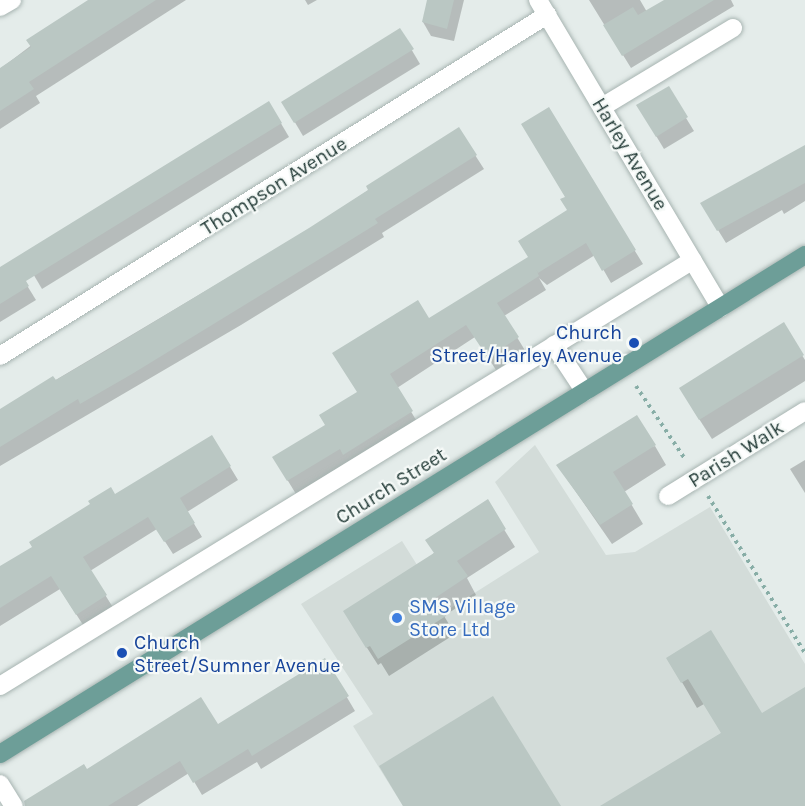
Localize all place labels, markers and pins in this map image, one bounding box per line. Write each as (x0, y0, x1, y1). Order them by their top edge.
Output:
place label: Church Street/Harley Avenue (431, 320, 622, 367)
marker: Church Street/Harley Avenue (627, 336, 641, 350)
place label: SMS Village Store Ltd (409, 594, 516, 641)
marker: SMS Village Store Ltd (390, 611, 404, 625)
place label: Church Street/Sumner Avenue (134, 630, 341, 677)
marker: Church Street/Sumner Avenue (115, 646, 129, 660)

